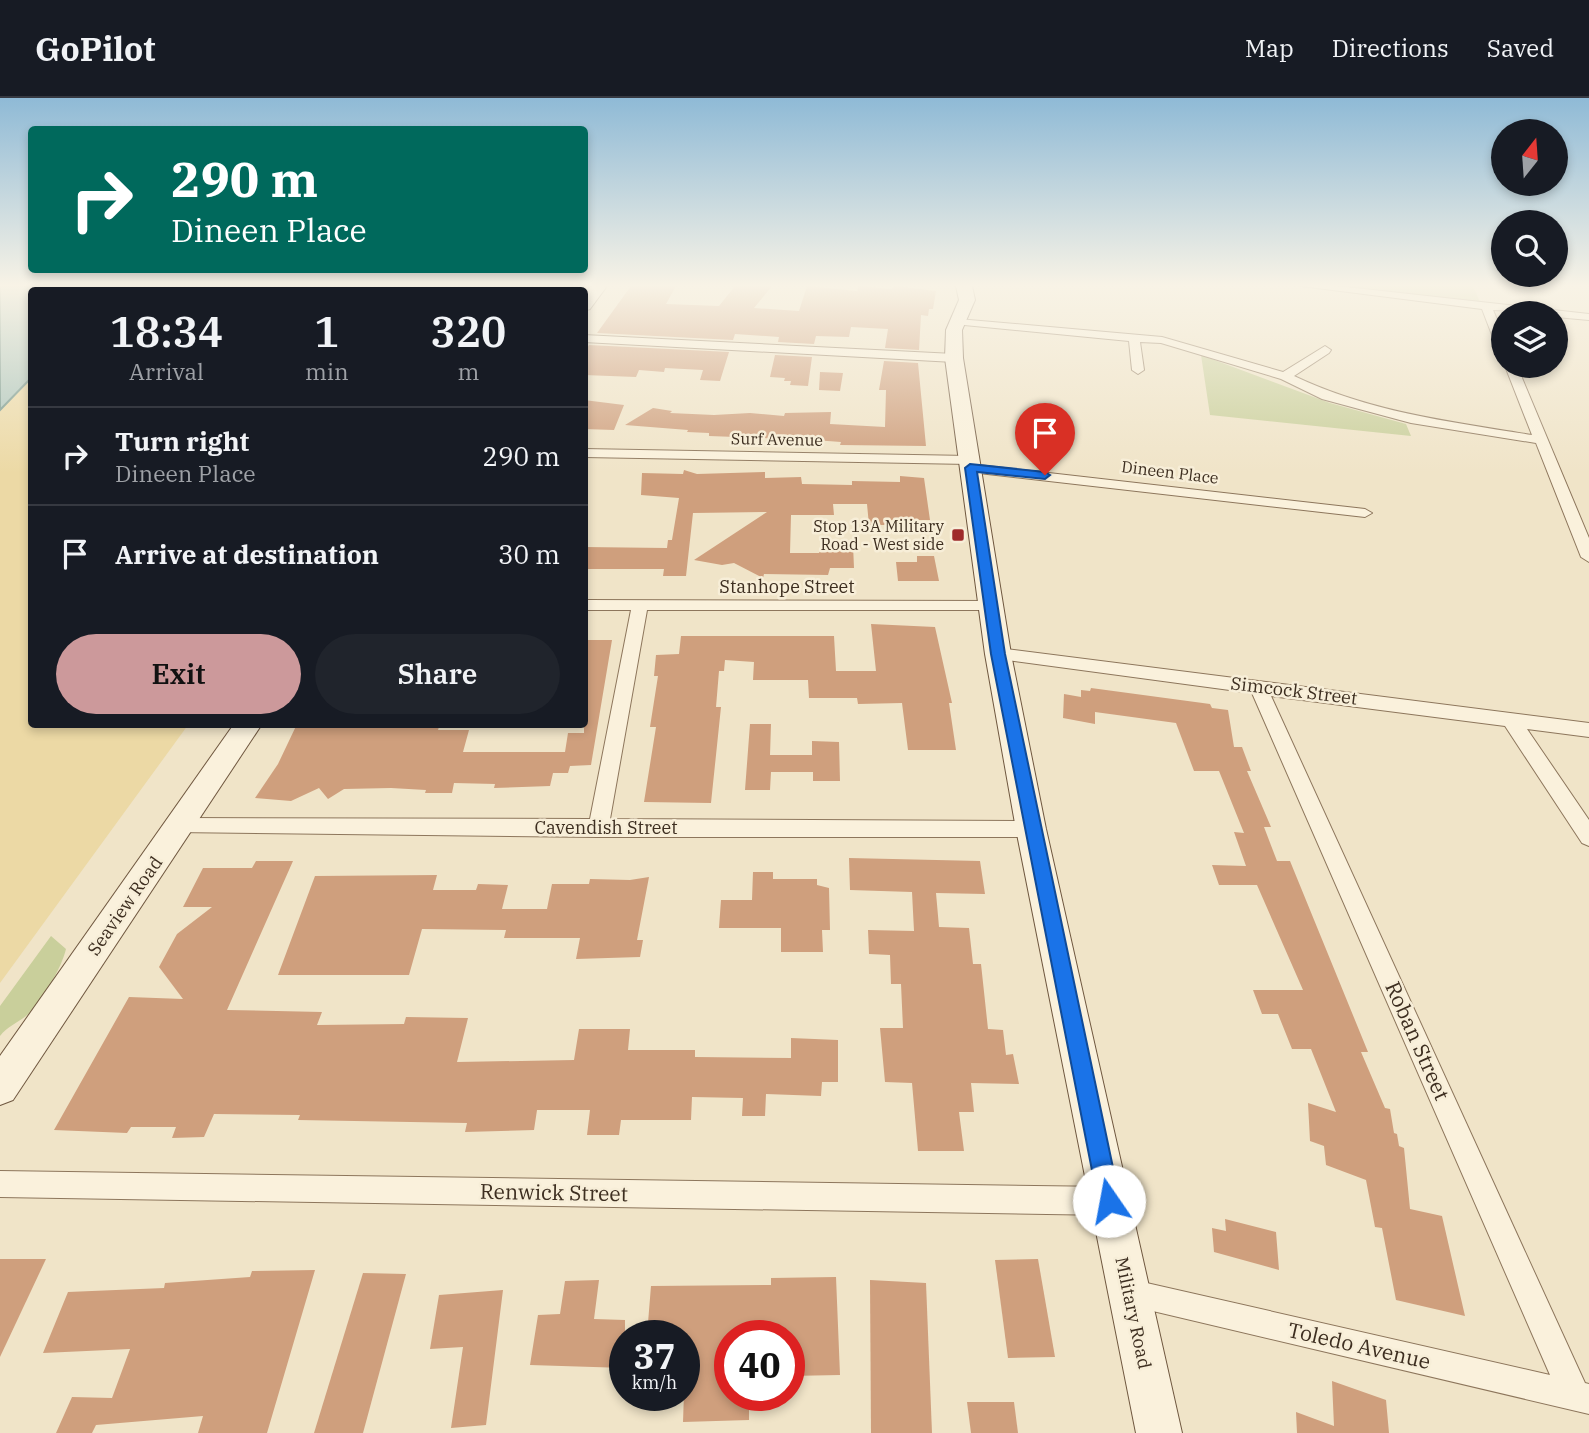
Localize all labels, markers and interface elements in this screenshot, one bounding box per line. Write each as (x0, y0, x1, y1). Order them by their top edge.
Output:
text: GoPilot (35, 27, 156, 70)
text: Map (1245, 32, 1294, 64)
text: Directions (1332, 32, 1449, 64)
text: Saved (1487, 32, 1554, 64)
north arrow (1491, 119, 1568, 196)
map controls (1491, 119, 1568, 378)
text: 290 m (171, 147, 318, 210)
icon: right (56, 154, 147, 245)
text: Dineen Place (171, 209, 367, 251)
button: search (1491, 210, 1568, 287)
button: layers (1491, 301, 1568, 378)
text: 18:34 (110, 304, 223, 359)
text: 1 (314, 304, 339, 359)
text: 320 (431, 304, 506, 359)
text: Arrival (129, 356, 204, 386)
text: min (305, 356, 349, 386)
text: m (457, 356, 479, 386)
pin (1015, 403, 1075, 475)
icon: arrive (1026, 414, 1064, 452)
text: Turn right (115, 424, 249, 458)
street label: Surf Avenue (731, 428, 823, 450)
icon: right (56, 437, 94, 475)
text: 290 m (482, 439, 560, 473)
street label: Dineen Place (1120, 456, 1220, 488)
text: Dineen Place (115, 458, 256, 488)
place label: Stop 13A Military Road - West side (813, 516, 944, 554)
marker: Stop 13A Military Road - West side (950, 527, 966, 543)
icon: arrive (56, 535, 94, 573)
text: Arrive at destination (115, 537, 379, 571)
text: 30 m (498, 537, 560, 571)
street label: Stanhope Street (719, 575, 855, 598)
button: Exit (56, 634, 301, 714)
button: Share (315, 634, 560, 714)
street label: Simcock Street (1229, 671, 1359, 710)
street label: Cavendish Street (534, 816, 678, 839)
street label: Seaview Road (82, 852, 167, 960)
street label: Roban Street (1379, 977, 1457, 1104)
position arrow (1072, 1164, 1146, 1238)
street label: Renwick Street (480, 1177, 628, 1207)
street label: Military Road (1110, 1255, 1157, 1371)
street label: Toledo Avenue (1285, 1315, 1433, 1375)
speed limit sign: 40 (714, 1320, 805, 1411)
text: 37 (633, 1333, 676, 1379)
text: km/h (632, 1371, 677, 1394)

